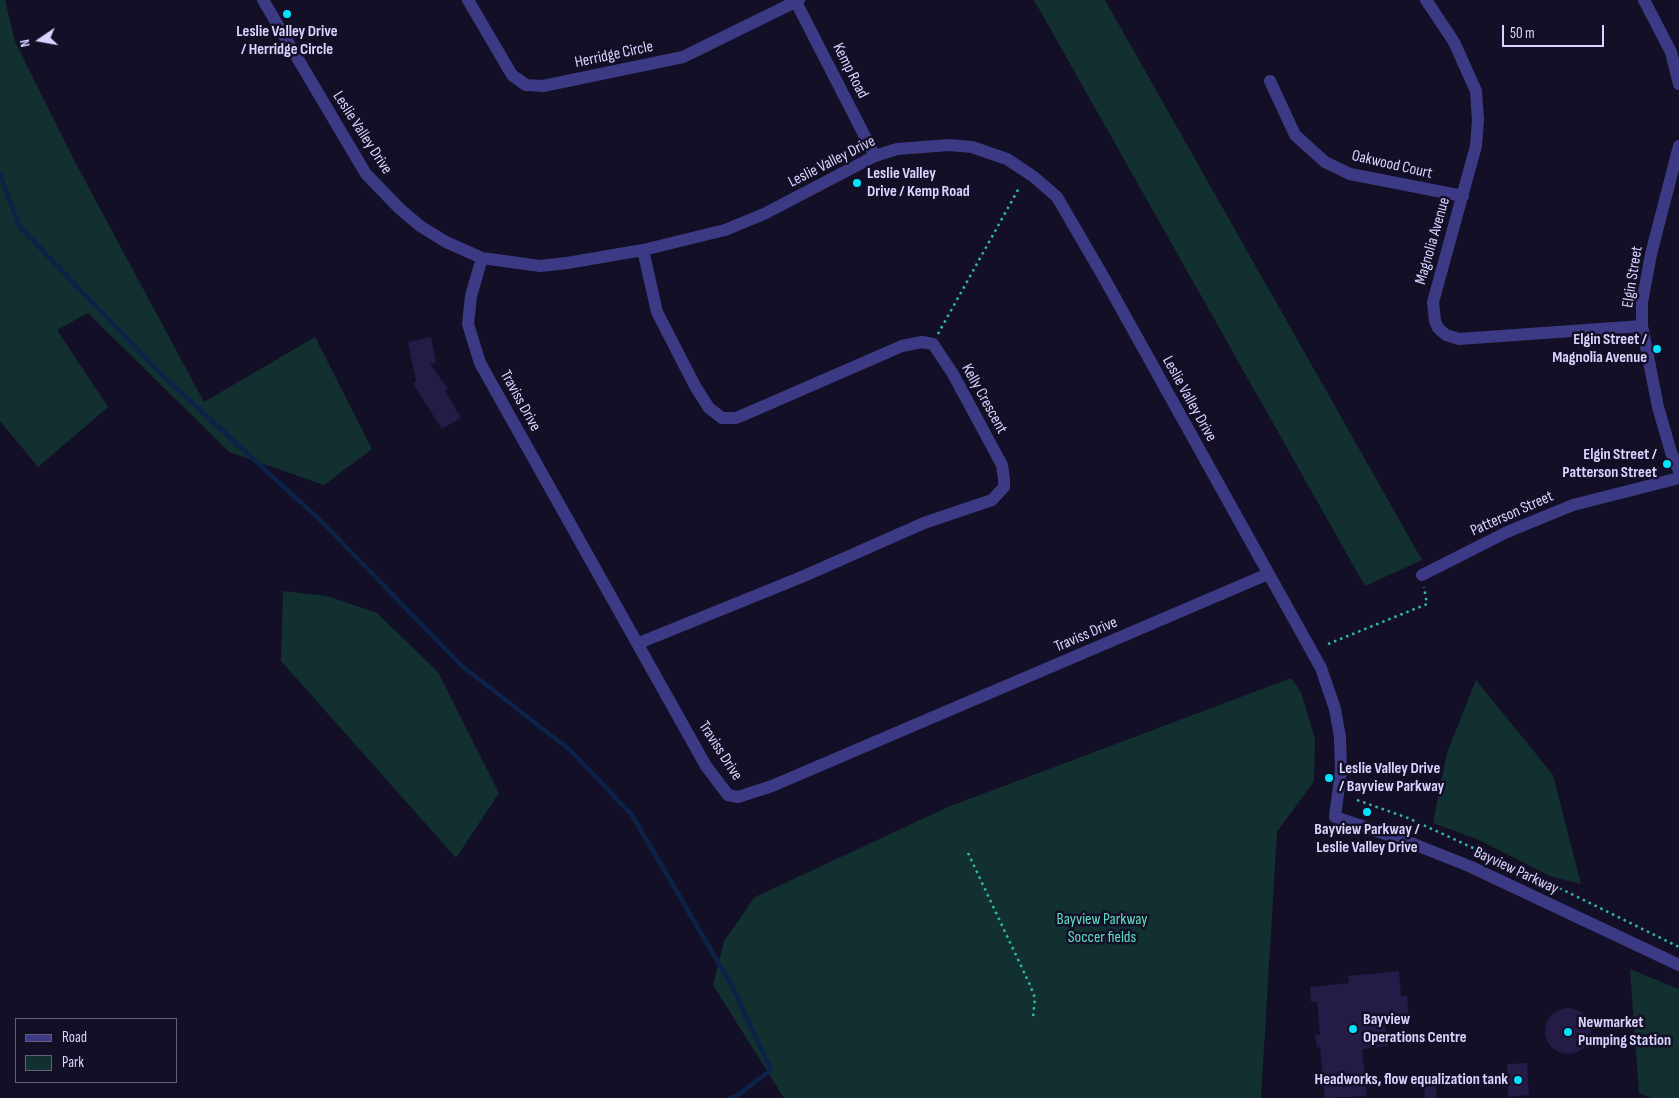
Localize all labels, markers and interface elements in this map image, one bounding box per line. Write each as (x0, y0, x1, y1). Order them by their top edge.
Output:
marker: Leslie Valley Drive / Herridge Circle (281, 8, 293, 20)
north arrow (15, 15, 65, 65)
scale bar (1504, 15, 1606, 47)
place label: Leslie Valley Drive / Herridge Circle (236, 22, 338, 60)
text: 50 m (1510, 24, 1535, 43)
street label: Herridge Circle (573, 37, 655, 73)
text: N (16, 38, 34, 49)
street label: Kemp Road (828, 40, 872, 102)
street label: Leslie Valley Drive (328, 88, 396, 178)
street label: Leslie Valley Drive (785, 132, 879, 192)
street label: Oakwood Court (1350, 146, 1434, 184)
place label: Leslie Valley Drive / Kemp Road (867, 164, 970, 202)
marker: Leslie Valley Drive / Kemp Road (851, 177, 863, 189)
street label: Magnolia Avenue (1411, 195, 1455, 287)
street label: Elgin Street (1619, 245, 1647, 309)
place label: Elgin Street / Magnolia Avenue (1552, 330, 1647, 368)
marker: Elgin Street / Magnolia Avenue (1651, 343, 1663, 355)
street label: Leslie Valley Drive (1158, 353, 1220, 445)
street label: Kelly Crescent (957, 361, 1011, 437)
street label: Traviss Drive (495, 367, 545, 435)
place label: Elgin Street / Patterson Street (1562, 445, 1657, 483)
marker: Elgin Street / Patterson Street (1661, 458, 1673, 470)
street label: Patterson Street (1468, 487, 1556, 541)
street label: Traviss Drive (1052, 613, 1120, 657)
street label: Traviss Drive (694, 718, 746, 784)
place label: Leslie Valley Drive / Bayview Parkway (1339, 759, 1444, 797)
marker: Leslie Valley Drive / Bayview Parkway (1323, 772, 1335, 784)
marker: Bayview Parkway / Leslie Valley Drive (1361, 806, 1373, 818)
place label: Bayview Parkway / Leslie Valley Drive (1314, 820, 1420, 858)
street label: Bayview Parkway (1471, 843, 1561, 899)
park label: Bayview Parkway Soccer fields (1057, 910, 1147, 948)
place label: Bayview Operations Centre (1363, 1010, 1467, 1048)
place label: Newmarket Pumping Station (1578, 1013, 1671, 1051)
legend (15, 1018, 178, 1083)
marker: Bayview Operations Centre (1347, 1023, 1359, 1035)
marker: Newmarket Pumping Station (1562, 1026, 1574, 1038)
text: Road (62, 1028, 87, 1047)
text: Park (62, 1053, 84, 1072)
place label: Headworks, flow equalization tank (1315, 1070, 1508, 1090)
marker: Headworks, flow equalization tank (1512, 1074, 1524, 1086)

